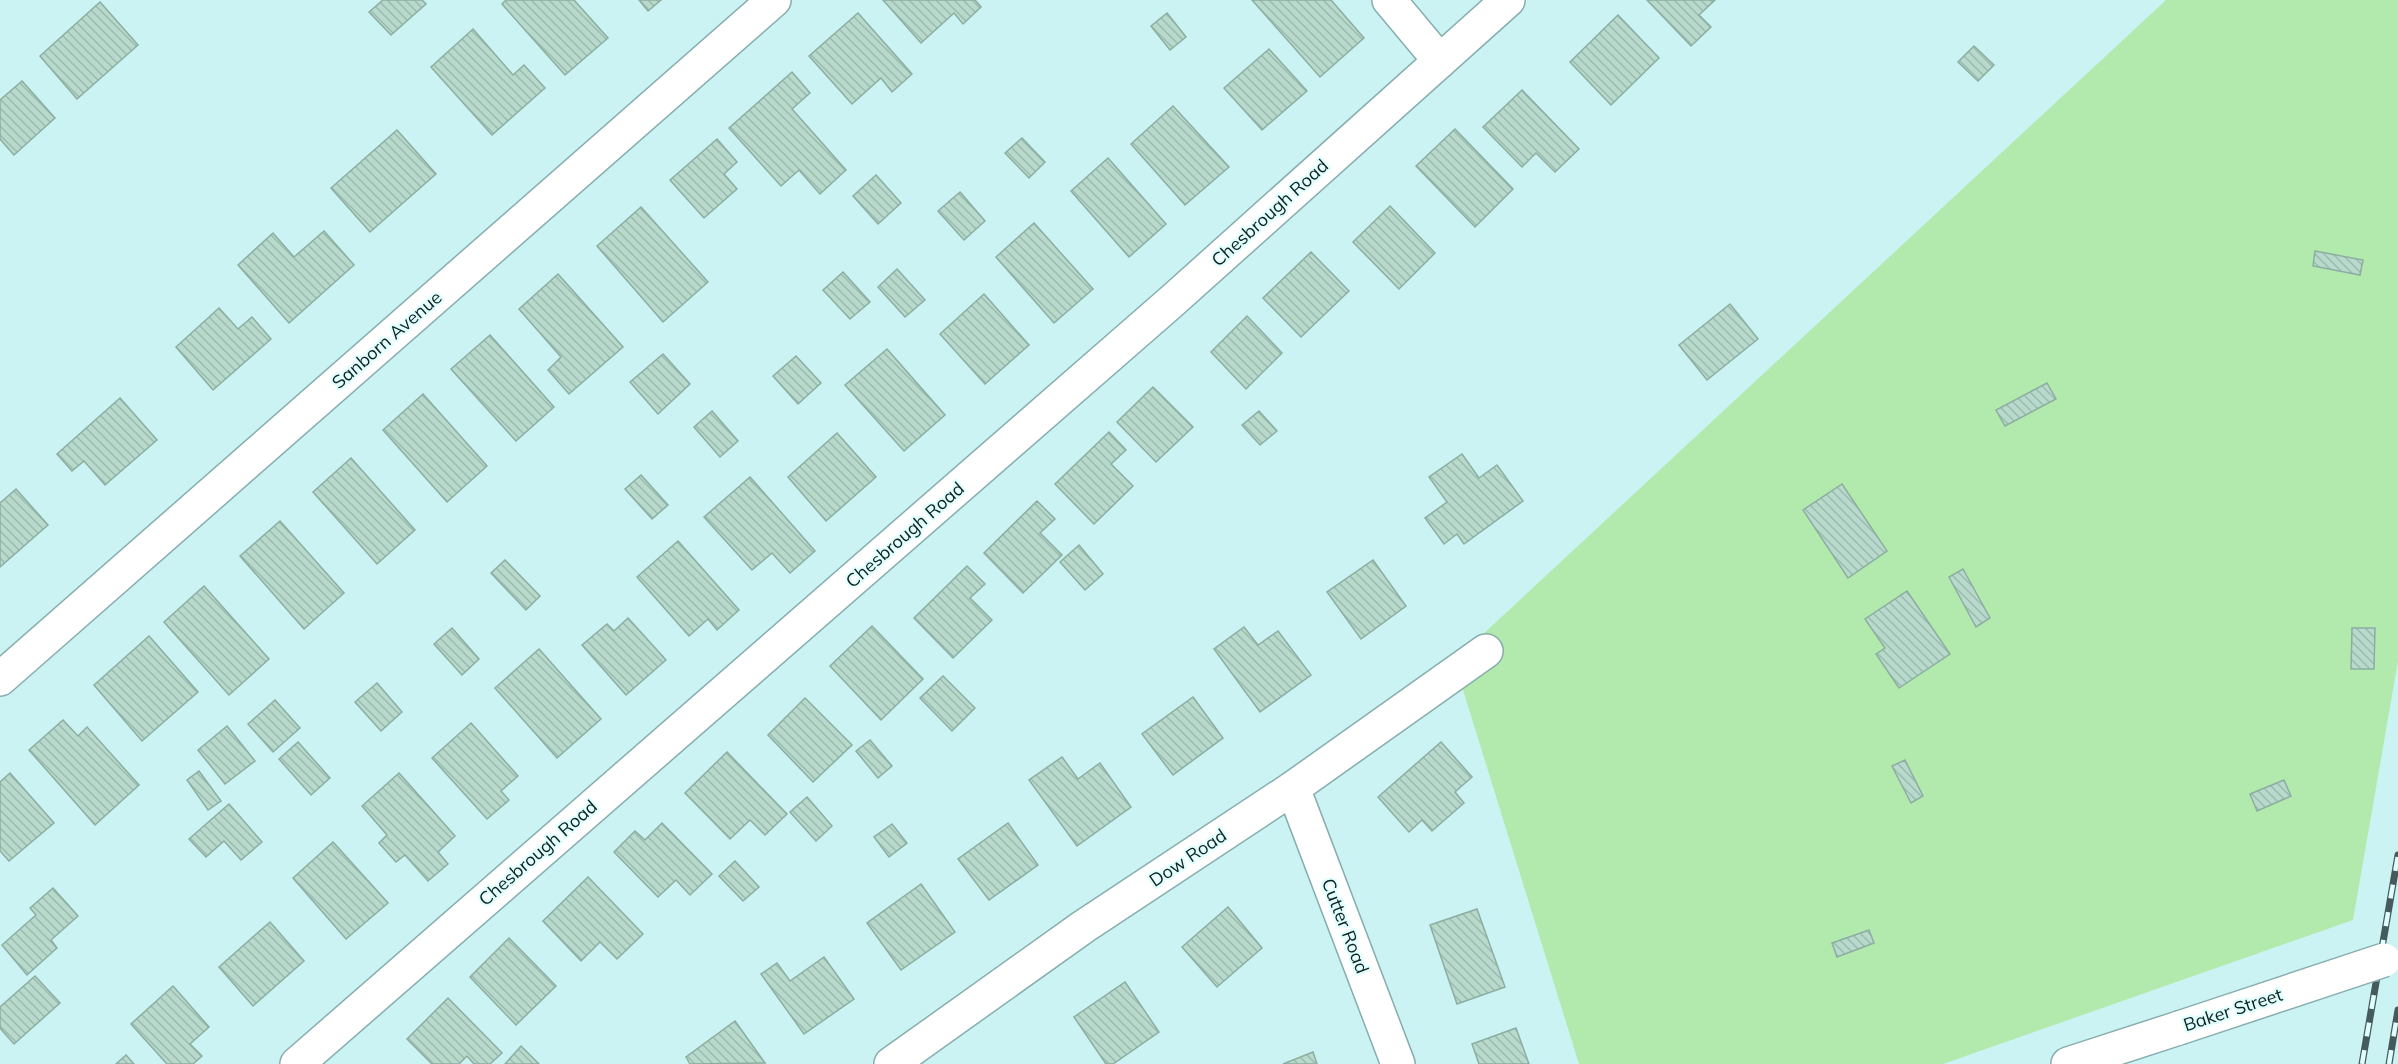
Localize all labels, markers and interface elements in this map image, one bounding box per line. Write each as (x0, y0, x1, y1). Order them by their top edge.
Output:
street label: Chesbrough Road (1206, 154, 1333, 271)
street label: Sanborn Avenue (327, 286, 446, 394)
street label: Chesbrough Road (841, 477, 969, 592)
street label: Chesbrough Road (474, 795, 602, 910)
street label: Dow Road (1145, 823, 1231, 892)
street label: Cutter Road (1317, 875, 1374, 977)
street label: Baker Street (2180, 983, 2285, 1036)

